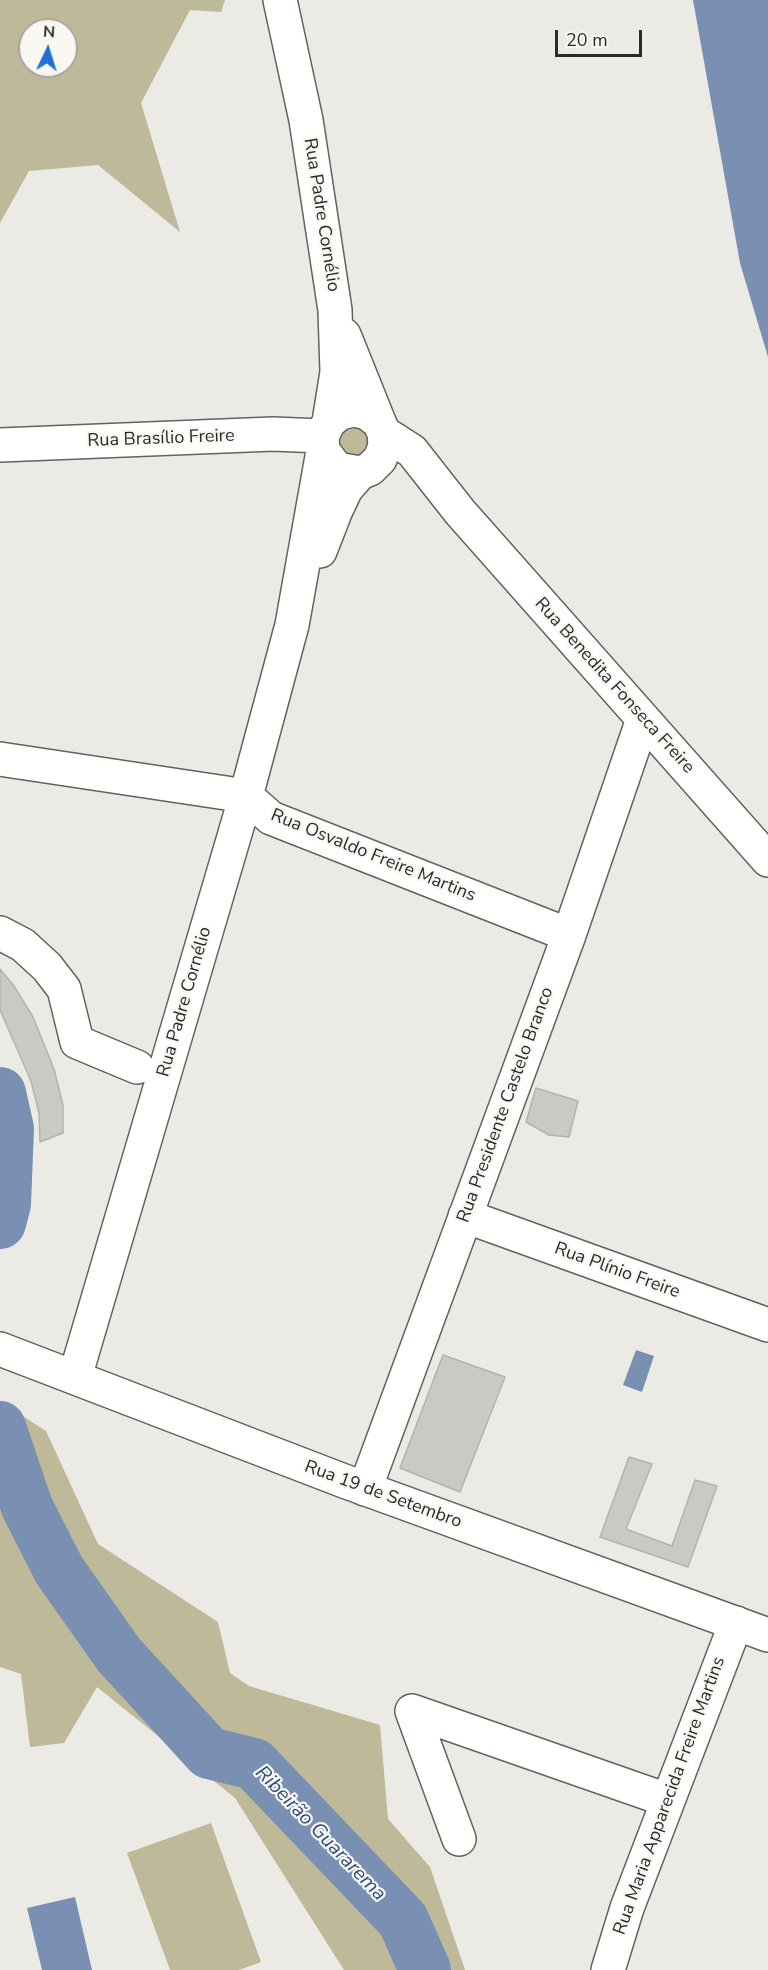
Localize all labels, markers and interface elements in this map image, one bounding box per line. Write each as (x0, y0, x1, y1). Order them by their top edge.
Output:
north arrow (18, 18, 78, 78)
scale bar (558, 18, 645, 56)
text: N (42, 21, 56, 43)
text: 20 m (566, 28, 608, 52)
street label: Rua Padre Cornélio (298, 137, 344, 293)
street label: Rua Brasílio Freire (87, 426, 235, 452)
street label: Rua Benedita Fonseca Freire (529, 594, 699, 778)
street label: Rua Osvaldo Freire Martins (267, 805, 479, 907)
street label: Rua Padre Cornélio (153, 924, 217, 1080)
street label: Rua Presidente Castelo Branco (453, 984, 559, 1226)
street label: Rua Plínio Freire (551, 1238, 683, 1304)
street label: Rua 19 de Setembro (301, 1456, 465, 1534)
street label: Rua Maria Apparecida Freire Martins (610, 1654, 730, 1938)
water label: Ribeirão Guararema (249, 1762, 391, 1906)

